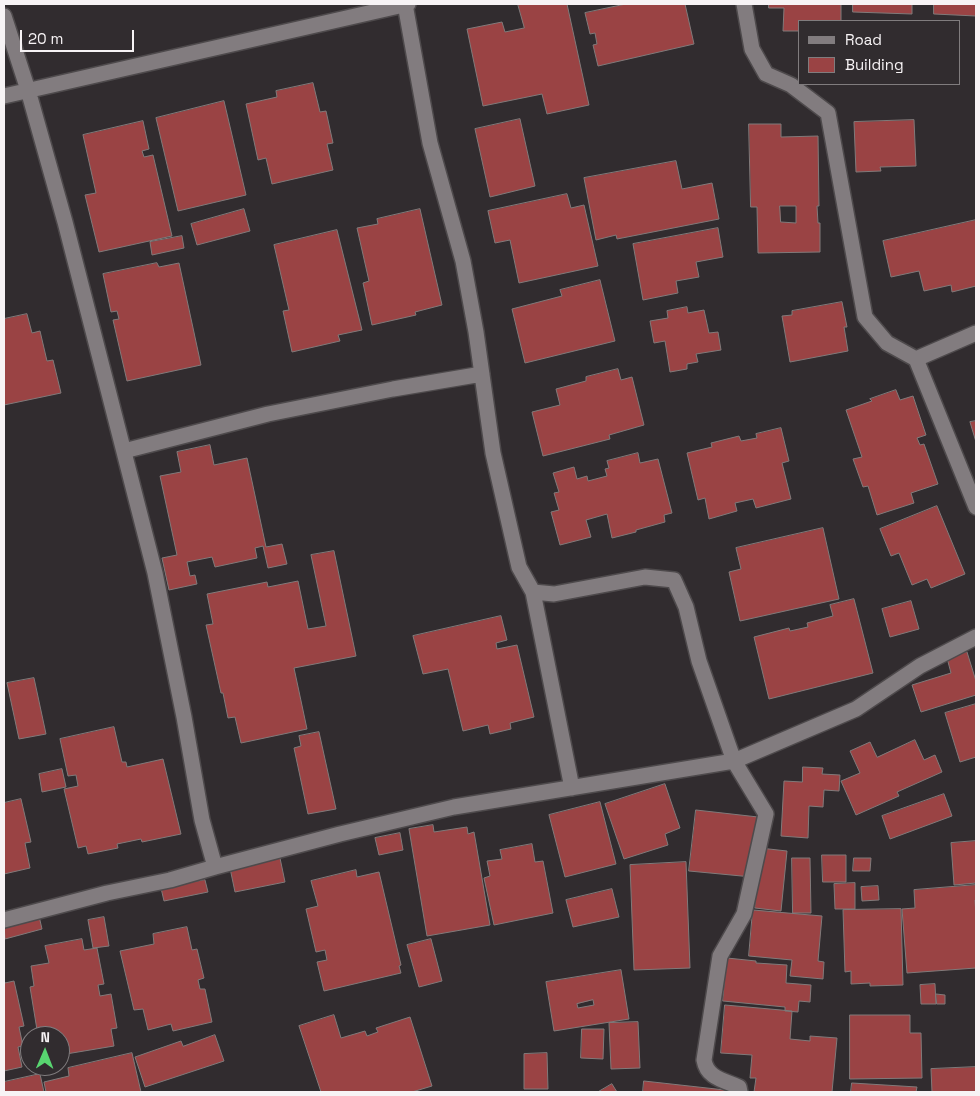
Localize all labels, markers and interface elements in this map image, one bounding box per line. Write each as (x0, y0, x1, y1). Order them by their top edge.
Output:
scale bar (22, 20, 136, 52)
legend (798, 20, 960, 85)
text: 20 m (28, 29, 63, 48)
text: Road (845, 30, 882, 49)
text: Building (845, 55, 904, 74)
north arrow (20, 1026, 70, 1076)
text: N (40, 1028, 50, 1046)

